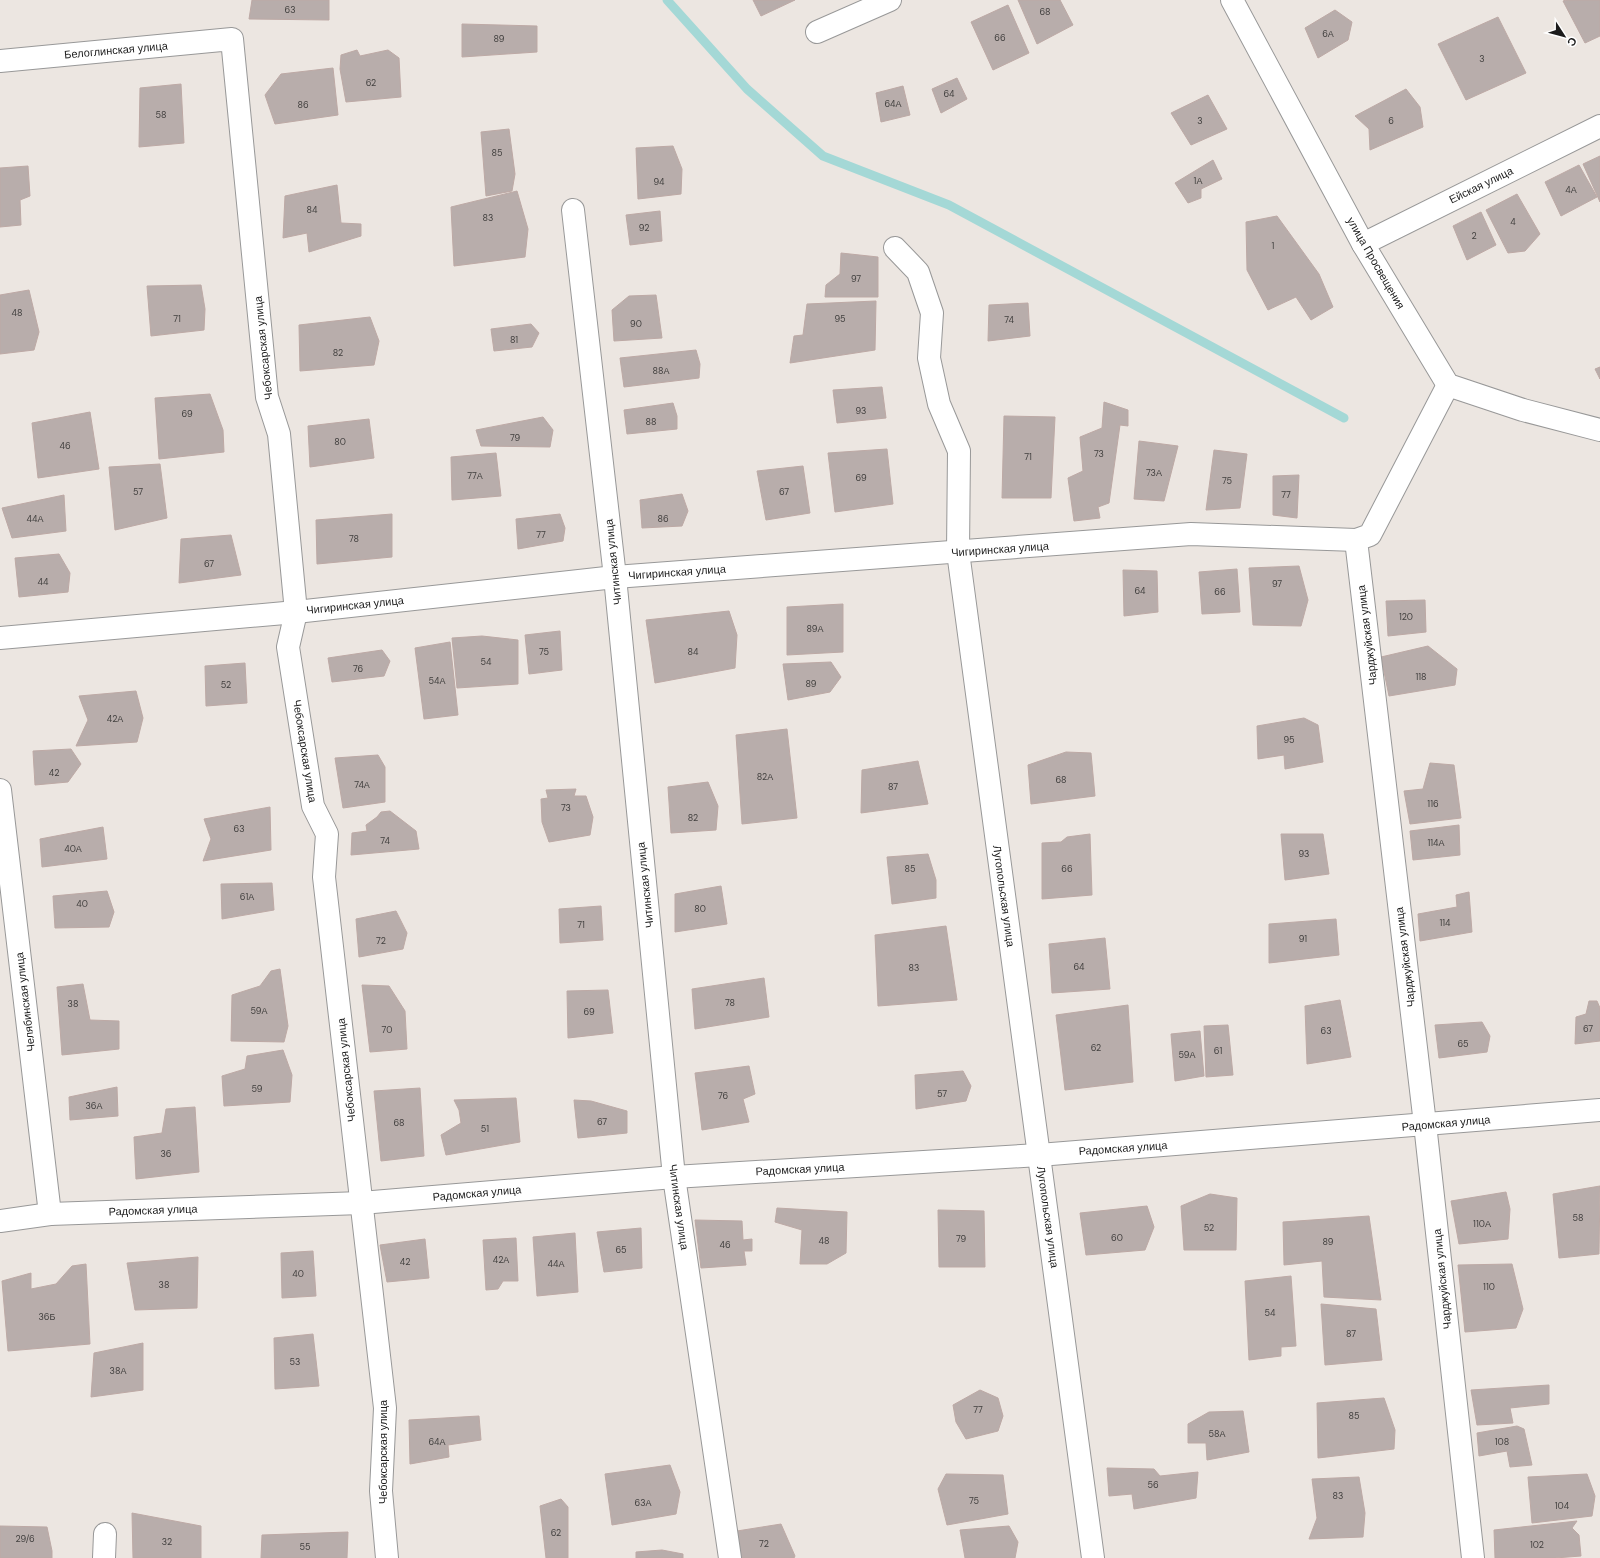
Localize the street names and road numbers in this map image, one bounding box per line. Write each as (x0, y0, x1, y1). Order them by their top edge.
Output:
street label: Белоглинская улица (64, 38, 169, 61)
street label: Ейская улица (1447, 163, 1516, 206)
street label: улица Просвещения (1344, 215, 1408, 312)
street label: Чебоксарская улица (251, 295, 275, 401)
street label: Читинская улица (601, 517, 624, 606)
street label: Чигиринская улица (951, 539, 1050, 559)
street label: Чигиринская улица (628, 562, 727, 582)
street label: Чарджуйская улица (1354, 583, 1380, 686)
street label: Чигиринская улица (306, 593, 405, 617)
street label: Чебоксарская улица (290, 698, 320, 804)
street label: Читинская улица (633, 840, 656, 929)
street label: Лугопольская улица (990, 844, 1018, 949)
street label: Чарджуйская улица (1392, 905, 1418, 1008)
street label: Челябинская улица (12, 951, 38, 1052)
street label: Чебоксарская улица (334, 1017, 358, 1123)
street label: Радомская улица (1401, 1112, 1492, 1134)
street label: Радомская улица (1078, 1138, 1169, 1158)
street label: Радомская улица (755, 1160, 846, 1178)
street label: Читинская улица (666, 1163, 692, 1252)
street label: Лугопольская улица (1034, 1165, 1062, 1270)
street label: Радомская улица (432, 1182, 523, 1204)
street label: Радомская улица (108, 1201, 199, 1219)
street label: Чарджуйская улица (1430, 1227, 1454, 1330)
street label: Чебоксарская улица (376, 1399, 390, 1504)

